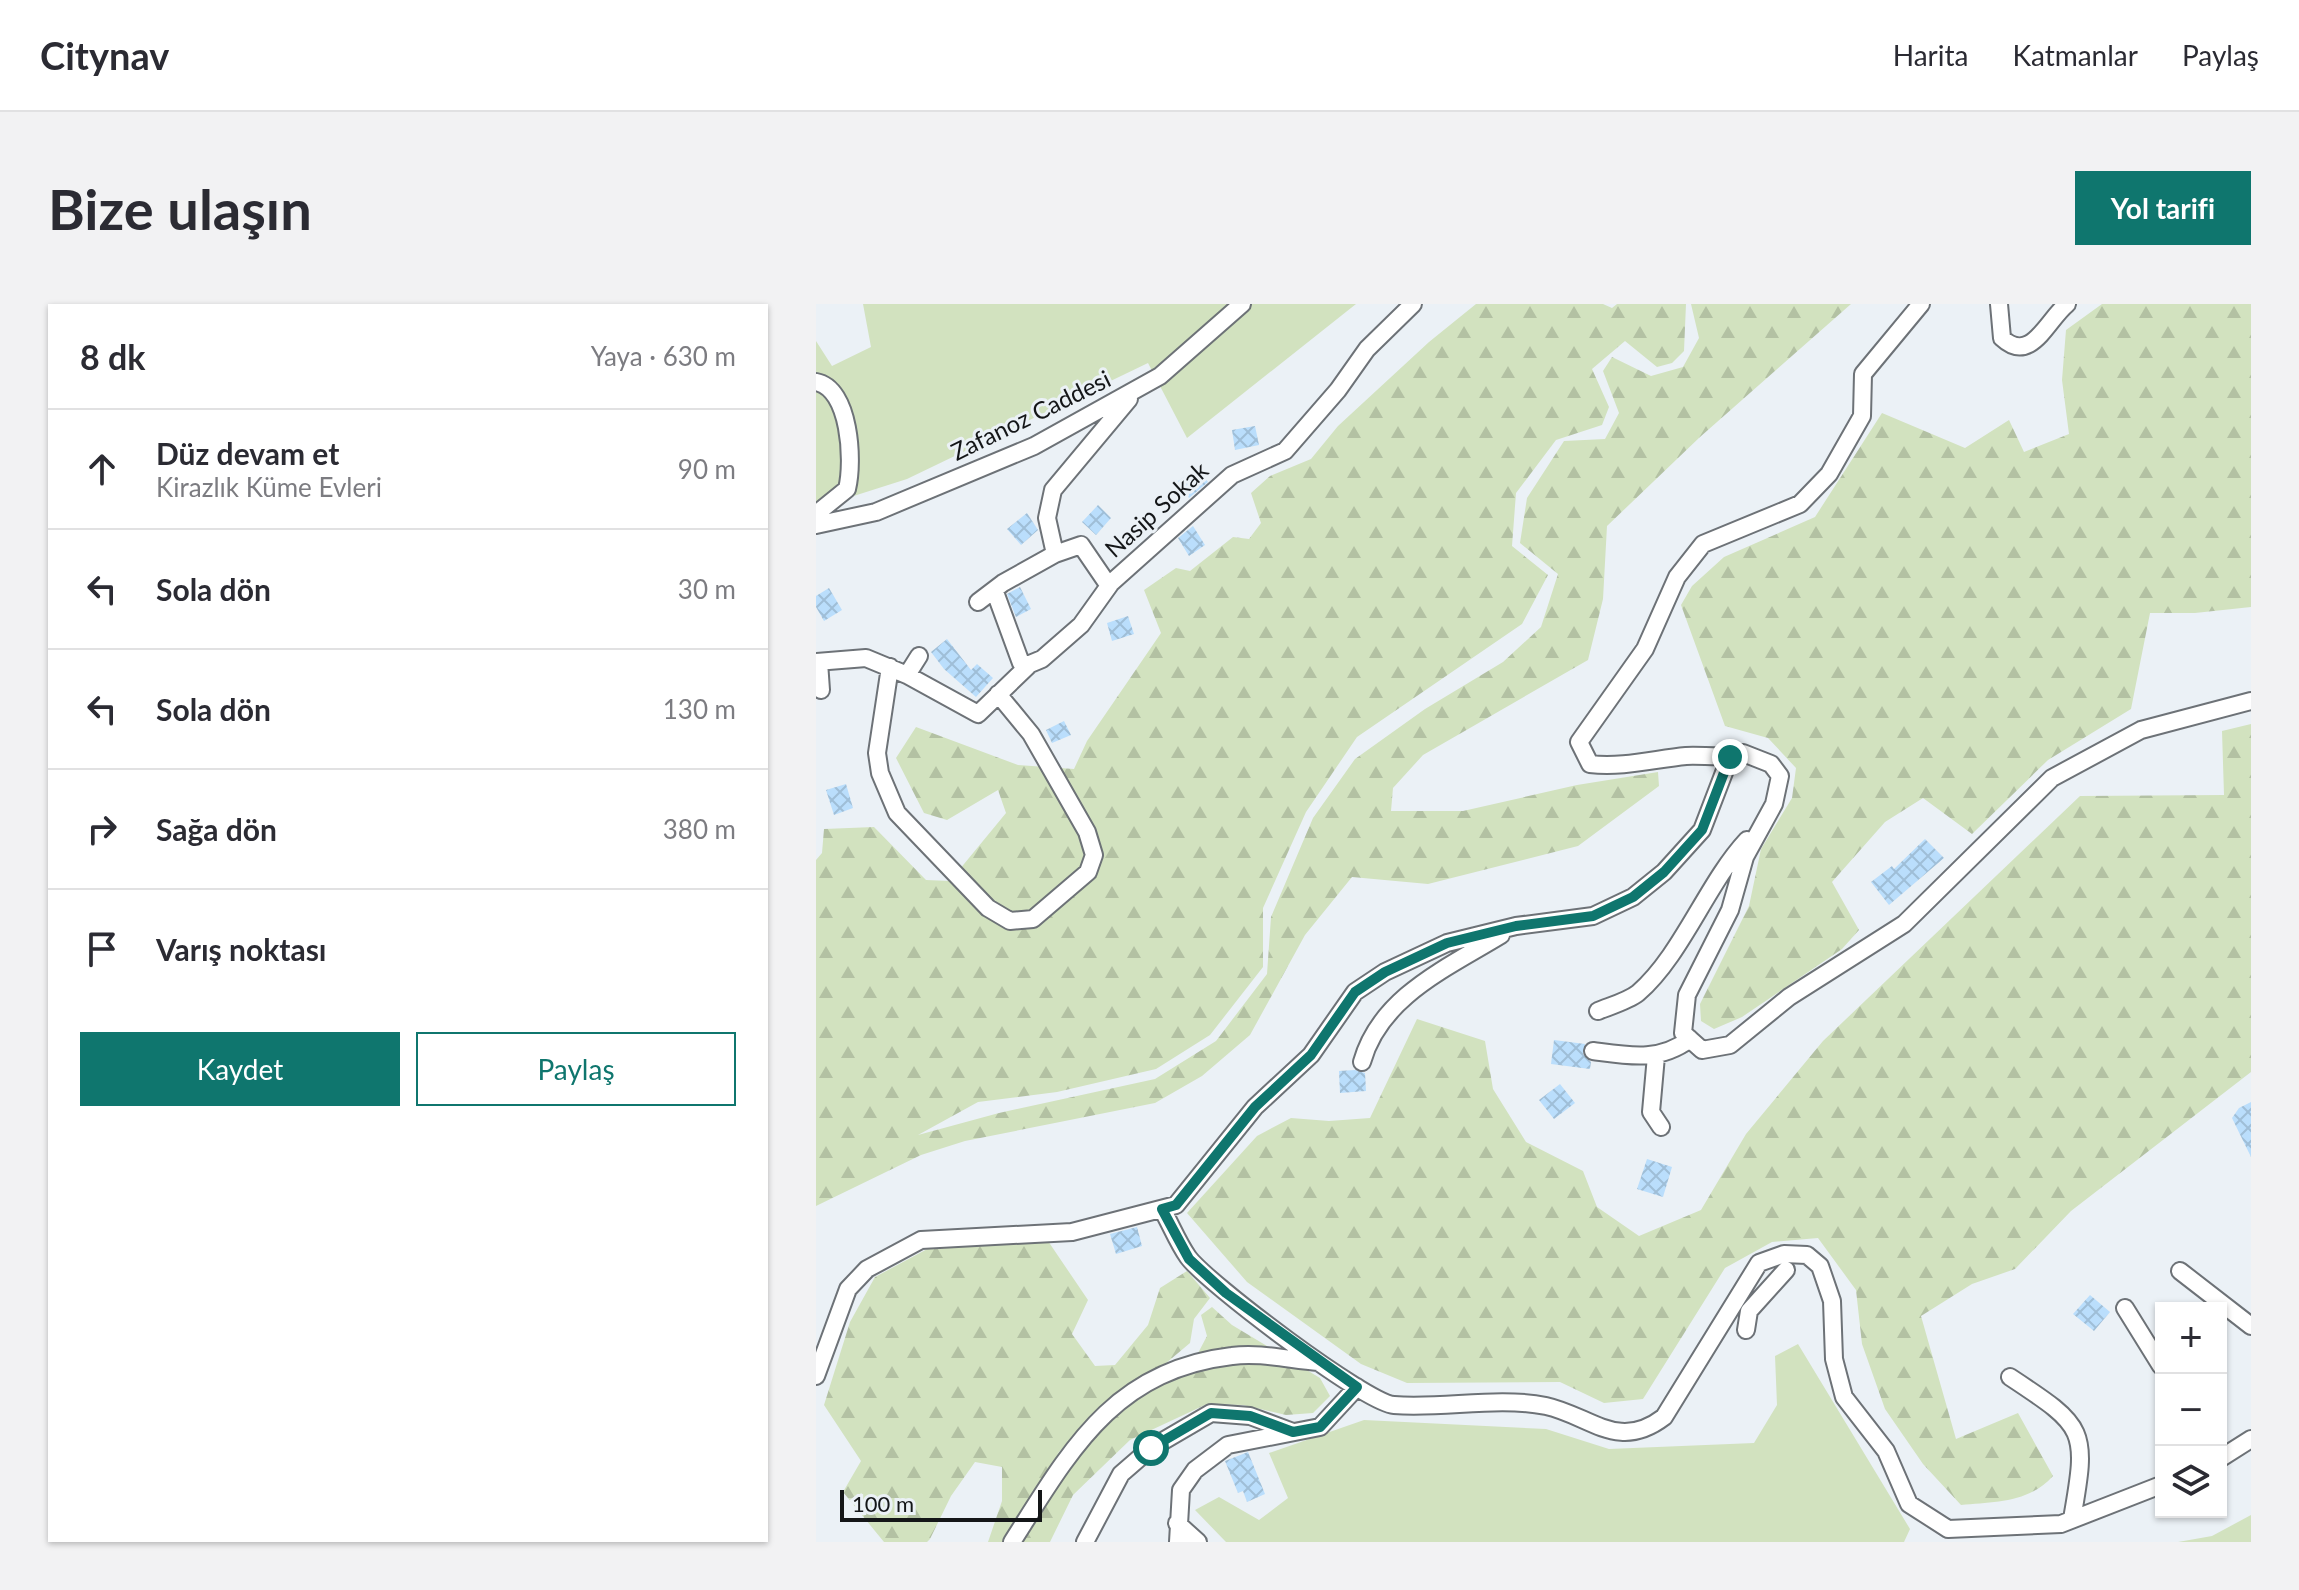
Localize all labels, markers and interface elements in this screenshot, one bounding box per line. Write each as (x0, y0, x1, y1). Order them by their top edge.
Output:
text: Citynav (40, 32, 169, 78)
text: Harita (1893, 38, 1968, 72)
text: Katmanlar (2012, 38, 2138, 72)
text: Paylaş (2182, 38, 2259, 72)
button: Yol tarifi (2075, 171, 2251, 245)
text: Bize ulaşın (48, 175, 312, 242)
text: 8 dk (80, 336, 145, 377)
text: Yaya · 630 m (591, 340, 736, 372)
street label: Zafanoz Caddesi (946, 364, 1115, 466)
text: Düz devam et (156, 435, 339, 471)
icon: ahead (80, 447, 124, 491)
text: 90 m (678, 453, 736, 485)
street label: Nasip Sokak (1099, 455, 1214, 563)
text: Kirazlık Küme Evleri (156, 471, 382, 503)
icon: left (80, 567, 124, 611)
text: Sola dön (156, 571, 271, 607)
text: 30 m (678, 573, 736, 605)
icon: left (80, 687, 124, 731)
text: Sola dön (156, 691, 271, 727)
text: 130 m (663, 693, 736, 725)
route end (1712, 739, 1748, 775)
icon: right (80, 807, 124, 851)
text: Sağa dön (156, 811, 277, 847)
text: 380 m (663, 813, 736, 845)
icon: arrive (80, 927, 124, 971)
text: Varış noktası (156, 931, 327, 967)
button: Kaydet (80, 1032, 400, 1106)
button: Paylaş (416, 1032, 736, 1106)
map controls (2155, 1302, 2227, 1518)
button: + (2155, 1302, 2227, 1374)
button: − (2155, 1374, 2227, 1446)
route start (1133, 1430, 1169, 1466)
button: layers (2155, 1446, 2227, 1518)
scale bar (840, 1486, 1042, 1522)
text: 100 m (852, 1490, 914, 1517)

